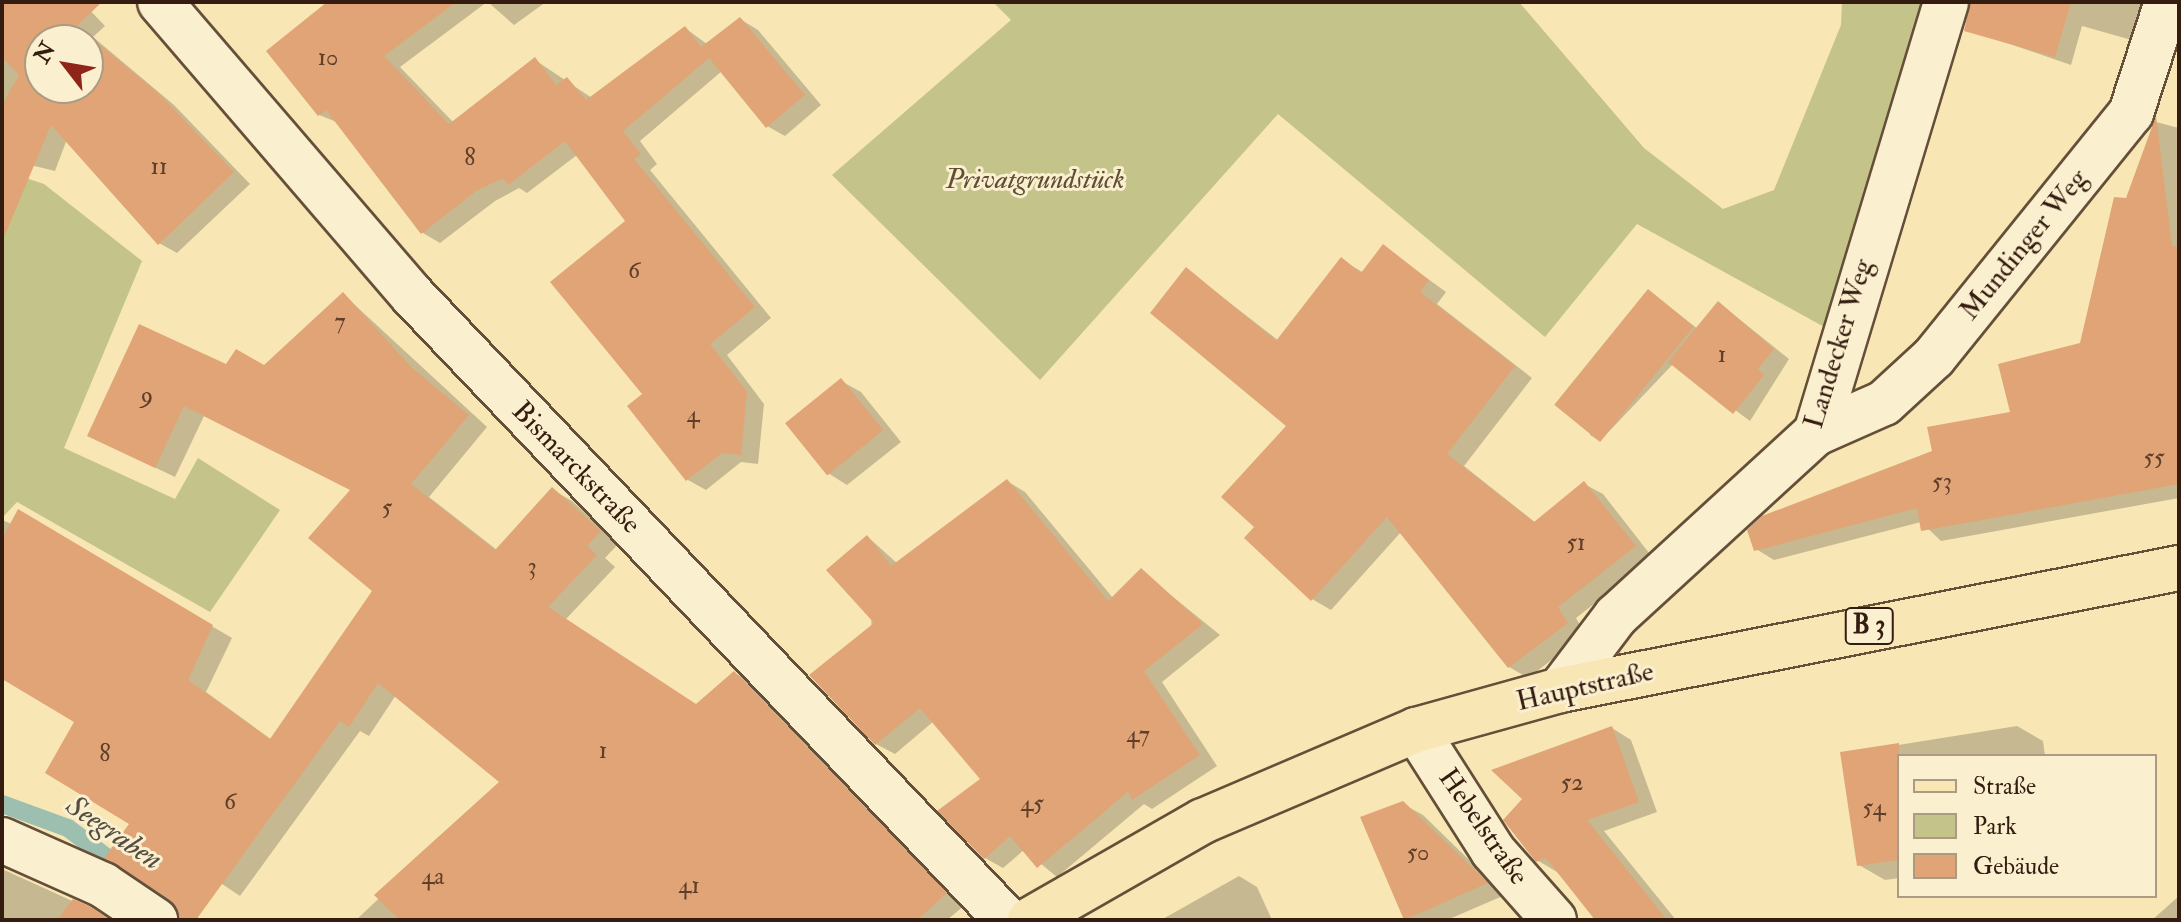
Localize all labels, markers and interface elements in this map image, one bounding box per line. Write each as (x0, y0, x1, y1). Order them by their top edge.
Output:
north arrow (24, 24, 104, 104)
text: N (28, 37, 62, 68)
house number: 10 (318, 44, 338, 72)
house number: 8 (464, 144, 476, 172)
house number: 11 (150, 153, 168, 181)
park label: Privatgrundstück (946, 163, 1124, 197)
street label: Mundinger Weg (1953, 163, 2095, 327)
street label: Landecker Weg (1797, 255, 1881, 433)
house number: 6 (628, 257, 640, 285)
house number: 7 (334, 308, 346, 336)
house number: 1 (1718, 341, 1726, 369)
house number: 9 (141, 382, 153, 410)
street label: Bismarckstraße (505, 395, 647, 541)
house number: 4 (687, 401, 699, 429)
house number: 55 (2143, 444, 2165, 472)
house number: 53 (1932, 468, 1952, 496)
house number: 5 (382, 494, 392, 522)
house number: 51 (1566, 529, 1586, 557)
house number: 3 (527, 553, 537, 581)
road number: B 3 (1843, 604, 1895, 648)
street label: Hauptstraße (1513, 655, 1657, 719)
house number: 47 (1126, 721, 1150, 749)
house number: 1 (599, 737, 607, 765)
house number: 8 (99, 740, 111, 768)
legend (1897, 754, 2157, 898)
street label: Hebelstraße (1431, 762, 1535, 892)
house number: 52 (1561, 769, 1583, 797)
text: Straße (1973, 771, 2036, 802)
water label: Seegraben (59, 788, 169, 878)
house number: 6 (224, 788, 236, 816)
house number: 45 (1020, 790, 1044, 818)
house number: 54 (1863, 794, 1885, 822)
text: Park (1973, 811, 2017, 842)
house number: 50 (1407, 839, 1429, 867)
text: Gebäude (1973, 851, 2059, 882)
house number: 4a (422, 863, 444, 891)
house number: 41 (678, 872, 700, 900)

